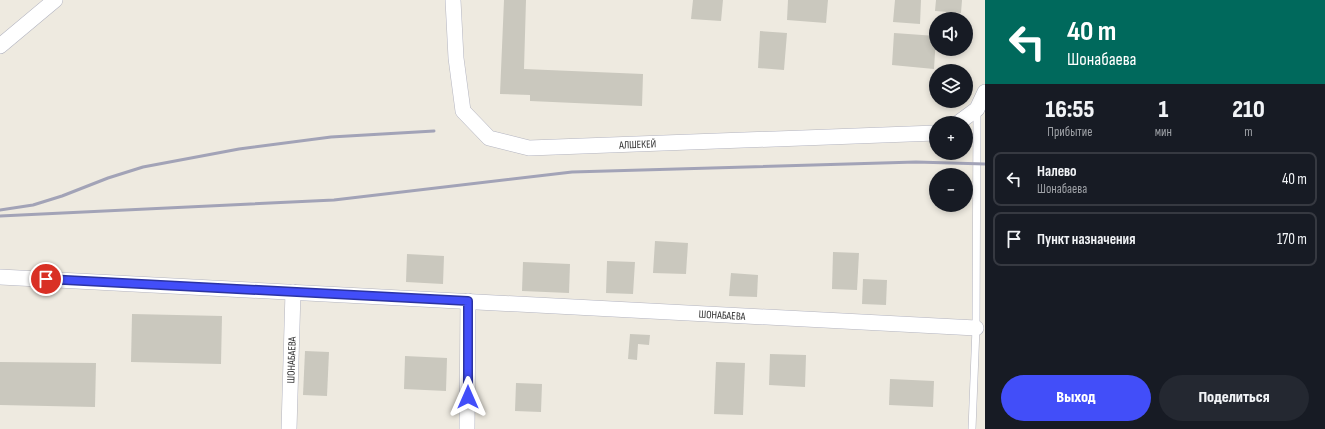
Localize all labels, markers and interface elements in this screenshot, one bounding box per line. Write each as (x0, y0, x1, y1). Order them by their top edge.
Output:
map controls (929, 12, 973, 212)
button: sound (929, 12, 973, 56)
text: 40 m (1067, 15, 1116, 48)
icon: left (1001, 16, 1053, 68)
text: Шонабаева (1067, 49, 1137, 70)
button: layers (929, 64, 973, 108)
text: 16:55 (1045, 95, 1094, 124)
text: 1 (1158, 95, 1168, 124)
text: 210 (1232, 95, 1265, 124)
button: + (929, 116, 973, 160)
text: Прибытие (1047, 124, 1092, 140)
text: мин (1155, 124, 1172, 140)
text: m (1244, 124, 1253, 140)
street label: АЛШЕКЕЙ (618, 136, 657, 151)
text: Налево (1037, 162, 1077, 181)
button: − (929, 168, 973, 212)
icon: left (1003, 168, 1025, 190)
text: 40 m (1282, 170, 1307, 189)
text: Шонабаева (1037, 181, 1087, 197)
icon: arrive (1003, 228, 1025, 250)
text: Пункт назначения (1037, 230, 1135, 249)
text: 170 m (1277, 230, 1307, 249)
pin (29, 262, 63, 296)
icon: arrive (35, 268, 57, 290)
street label: ШОНАБАЕВА (698, 307, 746, 322)
street label: ШОНАБАЕВА (284, 336, 298, 384)
button: Выход (1001, 375, 1151, 421)
button: Поделиться (1159, 375, 1309, 421)
position arrow (447, 376, 489, 418)

